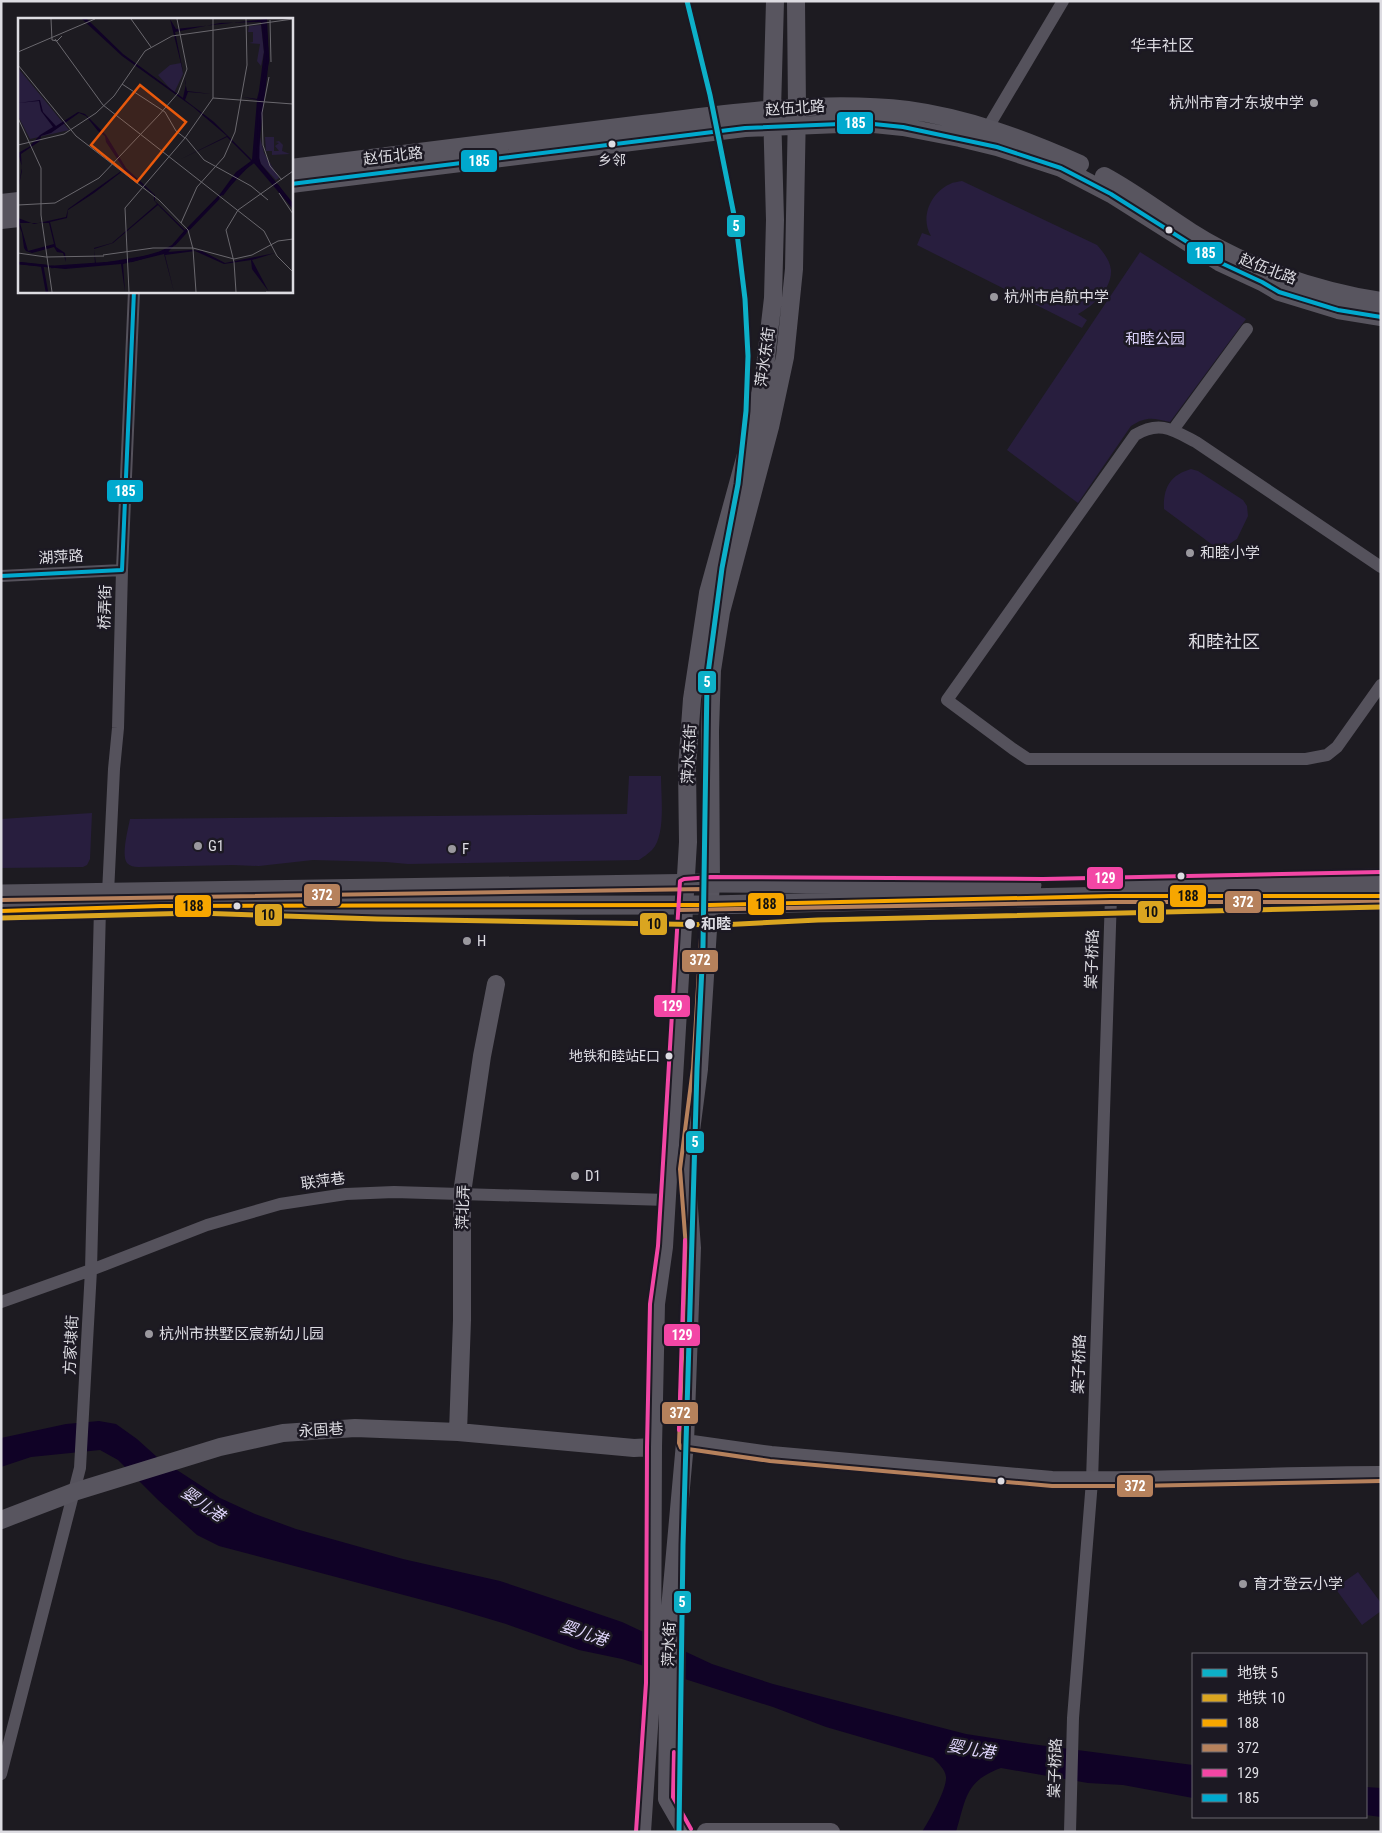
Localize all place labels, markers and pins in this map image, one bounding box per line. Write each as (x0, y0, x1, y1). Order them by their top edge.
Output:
place label: 杭州市育才东坡中学 (1169, 94, 1304, 112)
marker: 杭州市育才东坡中学 (1308, 97, 1320, 109)
marker: 乡邻 (607, 139, 617, 149)
place label: 乡邻 (598, 152, 626, 168)
unlabelled marker (1164, 225, 1174, 235)
place label: 杭州市启航中学 (1004, 288, 1109, 306)
marker: 杭州市启航中学 (988, 291, 1000, 303)
place label: 和睦小学 (1200, 544, 1260, 562)
marker: 和睦小学 (1184, 547, 1196, 559)
place label: G1 (208, 837, 224, 855)
marker: G1 (192, 840, 204, 852)
place label: F (462, 840, 469, 858)
marker: F (446, 843, 458, 855)
unlabelled marker (1176, 871, 1186, 881)
unlabelled marker (232, 901, 242, 911)
place label: 和睦 (701, 915, 731, 933)
marker: 和睦 (683, 917, 697, 931)
place label: H (477, 932, 486, 950)
marker: H (461, 935, 473, 947)
place label: 地铁和睦站E口 (569, 1048, 660, 1064)
marker: 地铁和睦站E口 (664, 1051, 674, 1061)
place label: D1 (585, 1167, 601, 1185)
marker: D1 (569, 1170, 581, 1182)
place label: 杭州市拱墅区宸新幼儿园 (159, 1325, 324, 1343)
marker: 杭州市拱墅区宸新幼儿园 (143, 1328, 155, 1340)
unlabelled marker (996, 1476, 1006, 1486)
place label: 育才登云小学 (1253, 1575, 1343, 1593)
marker: 育才登云小学 (1237, 1578, 1249, 1590)

